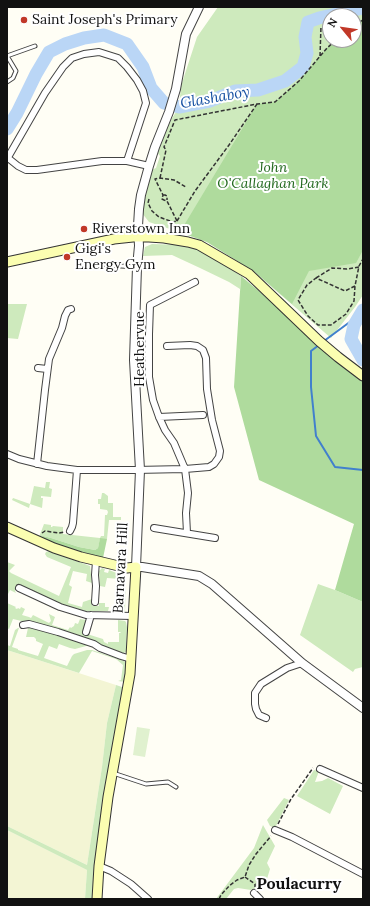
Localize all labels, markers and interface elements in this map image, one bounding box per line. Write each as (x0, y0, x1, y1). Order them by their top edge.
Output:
north arrow (322, 8, 362, 48)
place label: Saint Joseph's Primary (32, 12, 178, 28)
marker: Saint Joseph's Primary (19, 15, 29, 25)
text: N (324, 16, 341, 30)
water label: Glashaboy (179, 83, 251, 113)
park label: John O'Callaghan Park (217, 160, 329, 192)
place label: Riverstown Inn (92, 221, 190, 237)
marker: Riverstown Inn (79, 224, 89, 234)
place label: Gigi's Energy Gym (75, 241, 155, 274)
marker: Gigi's Energy Gym (62, 252, 72, 262)
street label: Heathervue (132, 311, 148, 387)
street label: Barnavara Hill (110, 522, 132, 614)
district label: Poulacurry (257, 874, 341, 894)

